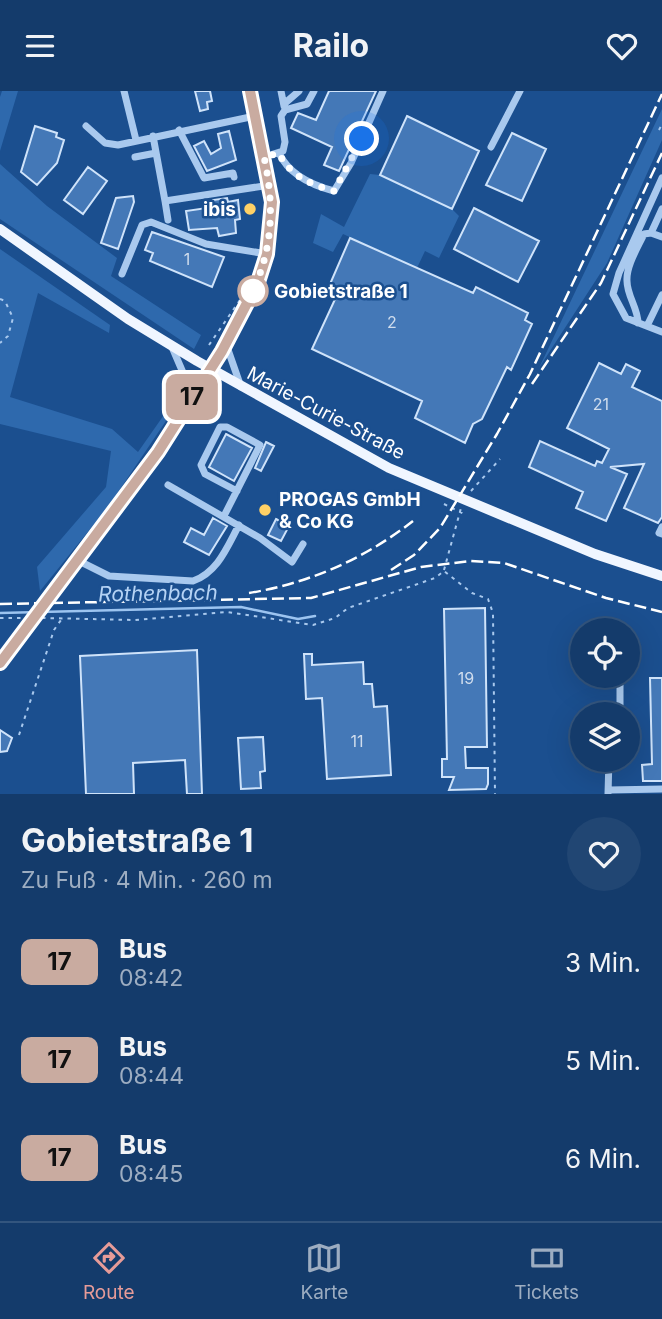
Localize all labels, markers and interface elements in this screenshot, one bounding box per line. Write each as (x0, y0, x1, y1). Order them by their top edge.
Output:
text: Railo (293, 26, 369, 65)
icon: menu (21, 27, 59, 65)
icon: heart (603, 27, 641, 65)
your location (344, 121, 379, 156)
place label: ibis (203, 198, 236, 221)
marker: ibis (242, 201, 258, 217)
house number: 1 (184, 249, 190, 269)
marker: Gobietstraße 1 (238, 276, 268, 306)
place label: Gobietstraße 1 (274, 280, 408, 303)
house number: 2 (387, 312, 397, 332)
street label: Marie-Curie-Straße (243, 362, 409, 464)
line badge: 17 (160, 374, 224, 420)
text: 17 (180, 382, 204, 411)
house number: 21 (593, 394, 609, 414)
place label: PROGAS GmbH & Co KG (279, 488, 421, 533)
marker: PROGAS GmbH & Co KG (257, 502, 273, 518)
water label: Rothenbach (98, 579, 218, 607)
map controls (570, 618, 640, 772)
button: locate (570, 618, 640, 688)
house number: 19 (458, 668, 474, 688)
button: layers (570, 702, 640, 772)
house number: 11 (350, 731, 364, 751)
button: heart (567, 817, 641, 891)
text: Gobietstraße 1 (21, 820, 253, 860)
text: Zu Fuß · 4 Min. · 260 m (21, 866, 273, 894)
text: Bus (119, 933, 167, 964)
text: 17 (47, 947, 72, 976)
text: 3 Min. (565, 947, 641, 978)
text: 08:42 (119, 964, 183, 992)
text: Bus (119, 1031, 167, 1062)
text: 17 (47, 1045, 72, 1074)
text: 5 Min. (565, 1045, 641, 1076)
text: 08:44 (119, 1062, 184, 1090)
text: Bus (119, 1129, 167, 1160)
text: 17 (47, 1143, 72, 1172)
text: 6 Min. (565, 1143, 641, 1174)
text: 08:45 (119, 1160, 183, 1188)
tab: Route (83, 1239, 135, 1304)
tab: Karte (300, 1239, 348, 1304)
tab: Tickets (514, 1239, 579, 1304)

